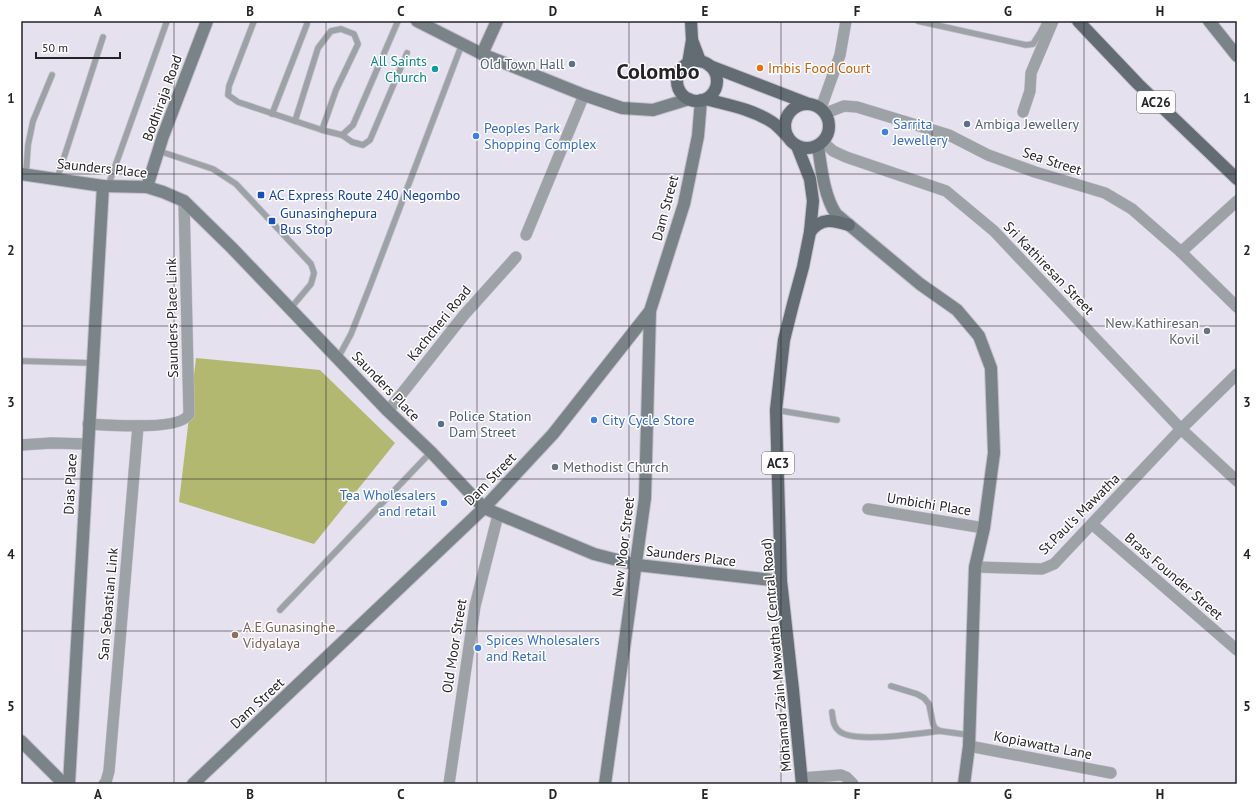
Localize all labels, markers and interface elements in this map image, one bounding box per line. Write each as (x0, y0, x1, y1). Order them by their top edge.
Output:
text: A (94, 3, 102, 20)
text: B (246, 3, 254, 20)
text: C (397, 3, 405, 20)
text: D (549, 3, 557, 20)
text: E (702, 3, 709, 20)
text: F (854, 3, 861, 20)
text: G (1004, 3, 1012, 20)
text: H (1156, 3, 1164, 20)
scale bar (36, 34, 120, 60)
text: 50 m (42, 40, 68, 55)
street label: Bodhiraja Road (138, 52, 186, 144)
place label: All Saints Church (370, 52, 427, 86)
place label: Old Town Hall (480, 55, 564, 73)
district label: Colombo (617, 57, 700, 85)
marker: Old Town Hall (567, 59, 577, 69)
place label: Imbis Food Court (768, 59, 871, 77)
marker: Imbis Food Court (755, 63, 765, 73)
marker: All Saints Church (430, 64, 440, 74)
text: 1 (7, 90, 15, 107)
text: 1 (1243, 90, 1251, 107)
road number: AC26 (1137, 91, 1175, 113)
place label: Sarrita Jewellery (892, 115, 948, 149)
place label: Ambiga Jewellery (975, 115, 1079, 133)
place label: Peoples Park Shopping Complex (484, 119, 596, 153)
marker: Ambiga Jewellery (962, 119, 972, 129)
marker: Sarrita Jewellery (880, 127, 890, 137)
marker: Peoples Park Shopping Complex (471, 131, 481, 141)
street label: Sea Street (1020, 143, 1084, 179)
street label: Saunders Place (56, 154, 148, 182)
street label: Dam Street (648, 173, 682, 243)
place label: AC Express Route 240 Negombo (269, 186, 460, 204)
marker: AC Express Route 240 Negombo (256, 190, 266, 200)
place label: Gunasinghepura Bus Stop (280, 204, 377, 238)
marker: Gunasinghepura Bus Stop (267, 216, 277, 226)
street label: Sri Kathiresan Street (1000, 218, 1098, 319)
text: 2 (7, 242, 15, 259)
text: 2 (1243, 242, 1251, 259)
street label: Saunders Place Link (162, 258, 182, 378)
street label: Kachcheri Road (403, 282, 475, 364)
place label: New Kathiresan Kovil (1105, 314, 1199, 348)
marker: New Kathiresan Kovil (1202, 326, 1212, 336)
street label: Saunders Place (348, 347, 424, 425)
text: 3 (7, 394, 15, 411)
text: 3 (1243, 394, 1251, 411)
place label: Police Station Dam Street (449, 407, 531, 441)
place label: City Cycle Store (602, 411, 695, 429)
marker: City Cycle Store (589, 415, 599, 425)
marker: Police Station Dam Street (436, 419, 446, 429)
street label: Dam Street (460, 448, 520, 509)
road number: AC3 (762, 452, 794, 474)
street label: Dias Place (59, 453, 81, 515)
place label: Methodist Church (563, 458, 669, 476)
marker: Methodist Church (550, 462, 560, 472)
street label: St.Paul's Mawatha (1035, 470, 1123, 558)
place label: Tea Wholesalers and retail (340, 486, 436, 520)
street label: Umbichi Place (885, 488, 973, 520)
street label: New Moor Street (608, 496, 638, 598)
marker: Tea Wholesalers and retail (439, 498, 449, 508)
street label: Brass Founder Street (1121, 528, 1227, 624)
street label: Mohamad Zain Mawatha (Central Road) (757, 537, 795, 772)
street label: Saunders Place (645, 542, 737, 570)
text: 4 (7, 546, 15, 563)
text: 4 (1243, 546, 1251, 563)
street label: San Sebastian Link (94, 547, 122, 661)
street label: Old Moor Street (438, 597, 470, 694)
place label: A.E.Gunasinghe Vidyalaya (242, 618, 335, 652)
marker: A.E.Gunasinghe Vidyalaya (230, 630, 240, 640)
place label: Spices Wholesalers and Retail (486, 631, 600, 665)
marker: Spices Wholesalers and Retail (473, 643, 483, 653)
street label: Dam Street (226, 673, 288, 732)
text: 5 (7, 698, 15, 715)
text: 5 (1243, 698, 1251, 715)
street label: Kopiawatta Lane (992, 727, 1094, 763)
text: A (94, 786, 102, 803)
text: B (246, 786, 254, 803)
text: C (397, 786, 405, 803)
text: D (549, 786, 557, 803)
text: E (702, 786, 709, 803)
text: F (854, 786, 861, 803)
text: G (1004, 786, 1012, 803)
text: H (1156, 786, 1164, 803)

